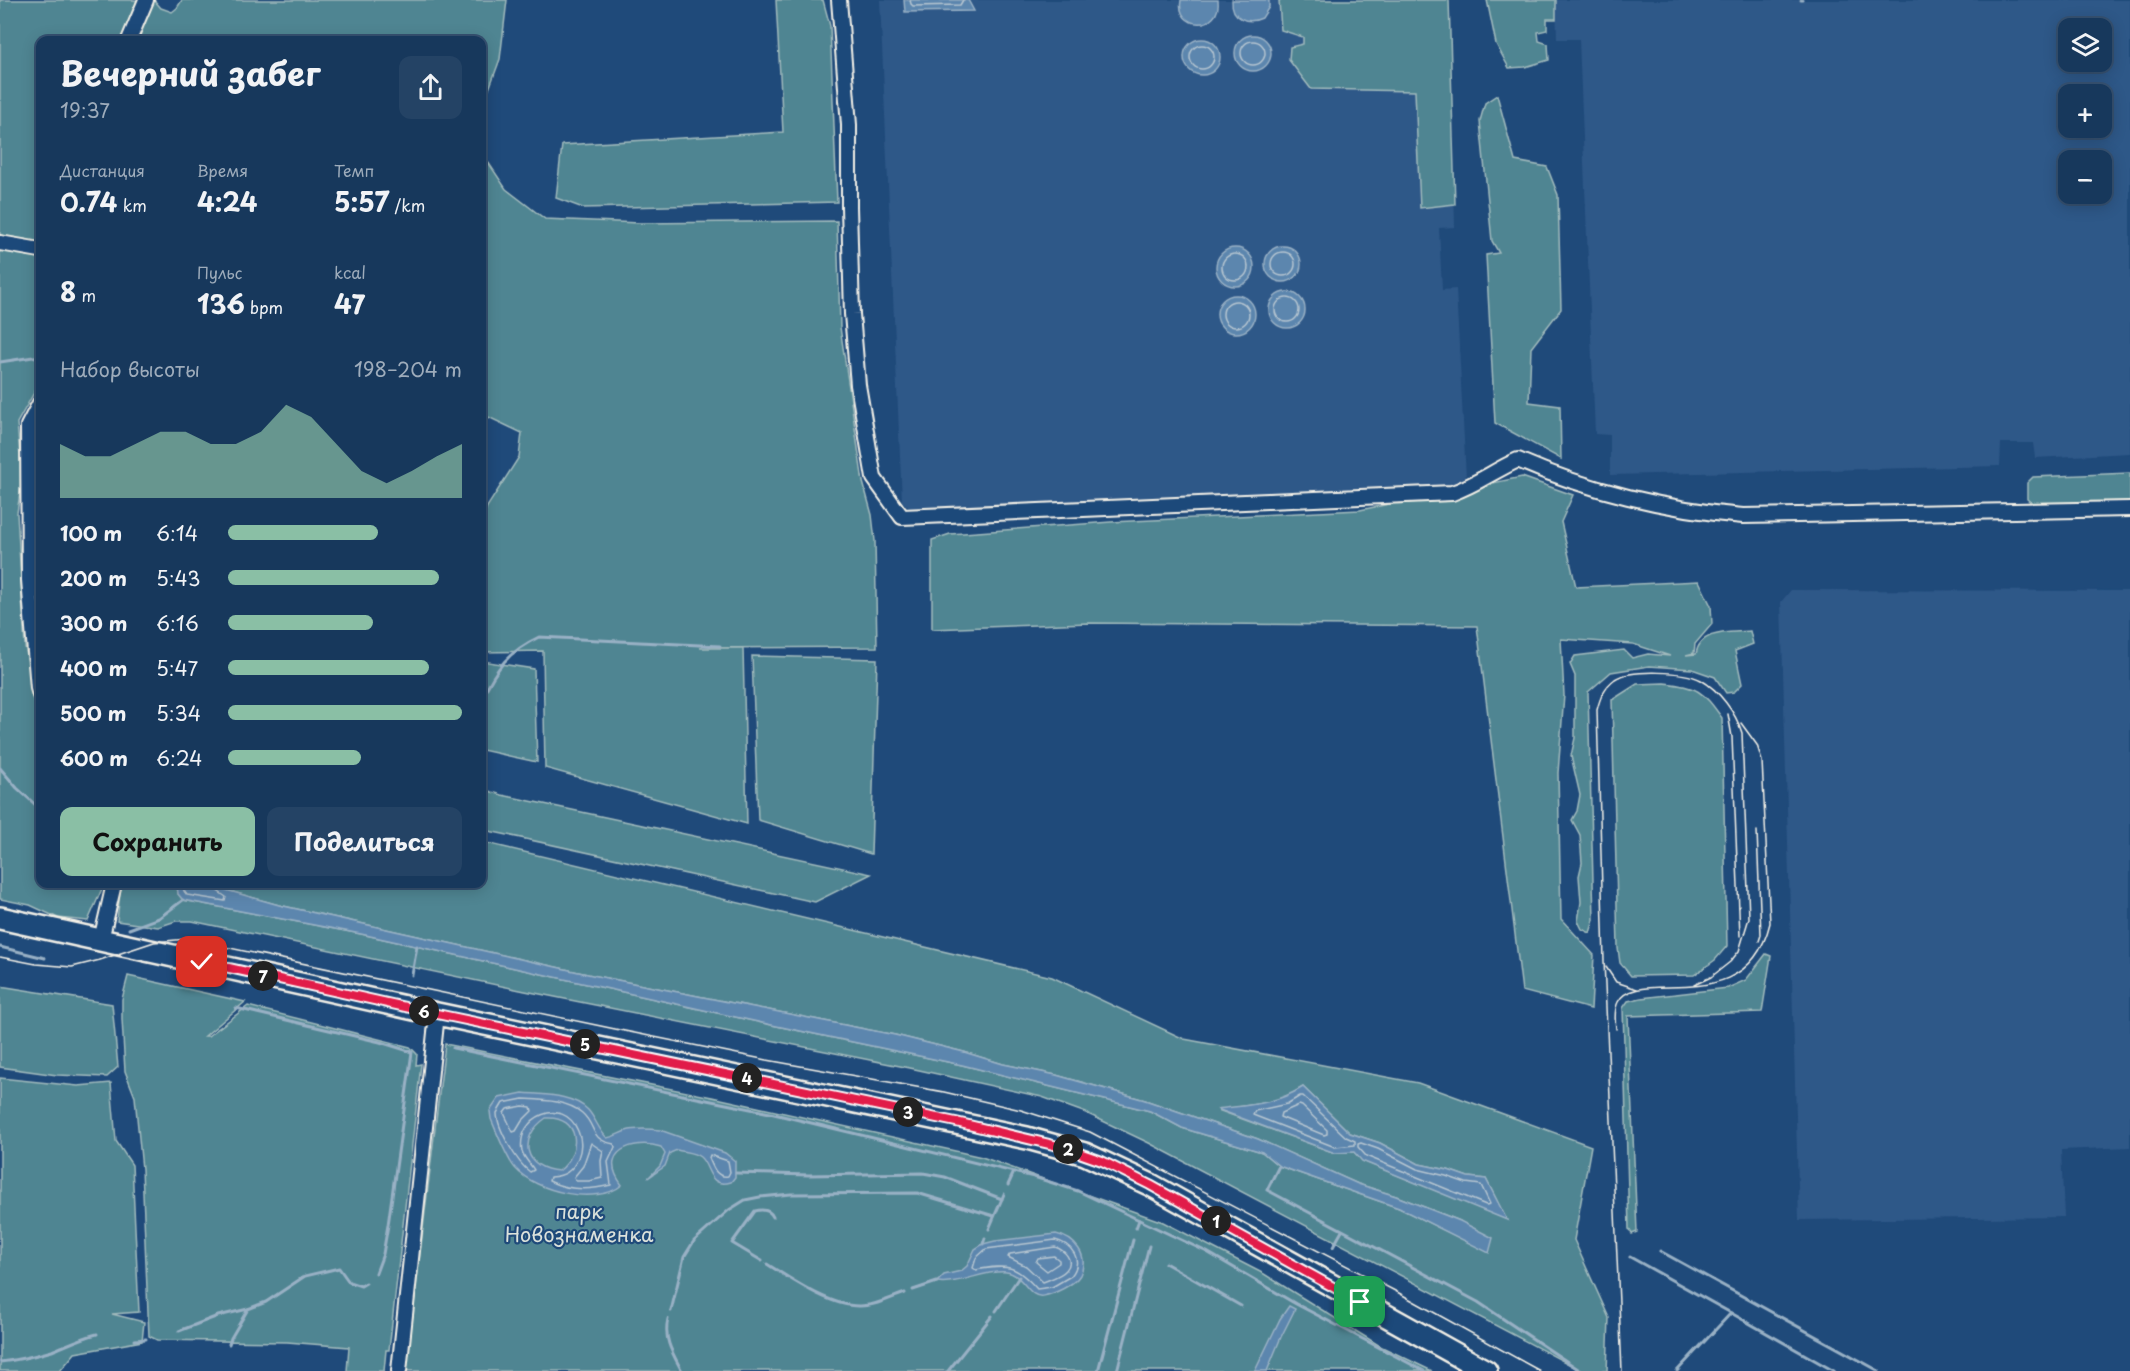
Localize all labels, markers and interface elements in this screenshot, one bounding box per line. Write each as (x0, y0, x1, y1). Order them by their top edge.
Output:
map controls (2058, 18, 2112, 204)
button: layers (2058, 18, 2112, 72)
text: Вечерний забег (60, 47, 320, 97)
button: share (399, 56, 462, 119)
button: + (2058, 84, 2112, 138)
text: 19:37 (60, 95, 110, 125)
button: − (2058, 150, 2112, 204)
text: Дистанция (60, 158, 145, 182)
text: Время (197, 158, 248, 182)
text: Темп (334, 158, 374, 182)
text: 0.74 (60, 182, 117, 221)
text: 4:24 (197, 182, 257, 221)
text: 5:57 (334, 182, 389, 221)
text: km (117, 193, 147, 217)
text: /km (389, 193, 425, 217)
text: Пульс (197, 260, 242, 284)
text: kcal (334, 260, 366, 284)
text: 8 (60, 272, 76, 311)
text: m (76, 283, 96, 307)
text: 136 (197, 284, 245, 323)
text: 47 (334, 284, 365, 323)
text: bpm (245, 295, 283, 319)
text: Набор высоты (60, 354, 200, 384)
text: 198–204 m (354, 354, 462, 384)
text: 100 m (60, 518, 122, 548)
text: 6:14 (156, 518, 198, 548)
text: 200 m (60, 563, 127, 593)
text: 5:43 (156, 563, 200, 593)
text: 300 m (60, 608, 128, 638)
text: 6:16 (156, 608, 199, 638)
text: 400 m (60, 653, 128, 683)
text: 5:47 (156, 653, 198, 683)
text: 500 m (60, 698, 127, 728)
text: 5:34 (156, 698, 201, 728)
text: 600 m (60, 743, 128, 773)
text: 6:24 (156, 743, 203, 773)
button: Сохранить (60, 807, 255, 876)
button: Поделиться (267, 807, 462, 876)
pin (176, 936, 227, 987)
icon: check (185, 945, 218, 978)
pin: 7 (248, 961, 278, 991)
text: 7 (258, 964, 268, 988)
pin: 6 (409, 996, 439, 1026)
text: 6 (418, 999, 430, 1023)
pin: 5 (570, 1029, 600, 1059)
text: 5 (580, 1032, 590, 1056)
pin: 4 (732, 1063, 762, 1093)
text: 4 (742, 1066, 752, 1090)
pin: 3 (893, 1097, 923, 1127)
text: 3 (903, 1100, 913, 1124)
pin: 2 (1053, 1134, 1083, 1164)
text: 2 (1062, 1137, 1074, 1161)
park label: парк Новознаменка (505, 1196, 654, 1249)
pin: 1 (1201, 1206, 1231, 1236)
text: 1 (1212, 1209, 1220, 1233)
pin (1334, 1276, 1385, 1327)
icon: arrive (1343, 1285, 1376, 1318)

